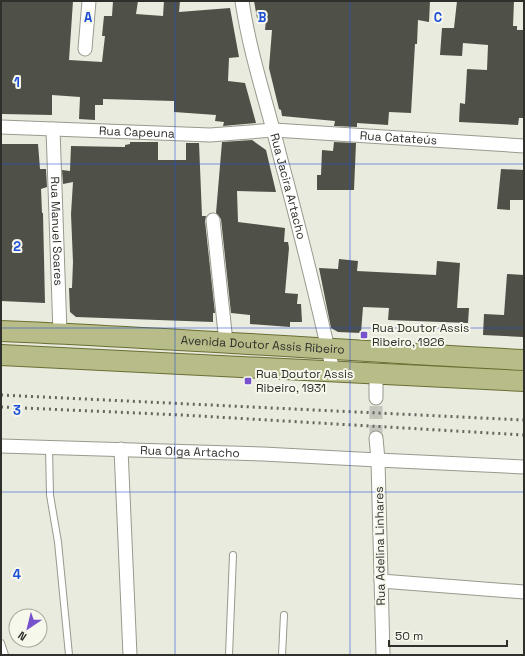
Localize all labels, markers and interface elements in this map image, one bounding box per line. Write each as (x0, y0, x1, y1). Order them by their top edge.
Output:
text: A (84, 9, 93, 26)
text: B (258, 9, 267, 26)
text: C (434, 9, 442, 26)
text: 1 (14, 74, 20, 91)
street label: Rua Capeuna (99, 123, 175, 142)
street label: Rua Catateús (359, 128, 437, 148)
street label: Rua Jacira Artacho (266, 131, 309, 241)
street label: Rua Manuel Soares (47, 176, 66, 286)
text: 2 (13, 238, 21, 255)
place label: Rua Doutor Assis Ribeiro, 1926 (372, 320, 469, 350)
marker: Rua Doutor Assis Ribeiro, 1926 (359, 330, 369, 340)
street label: Avenida Doutor Assis Ribeiro (180, 332, 345, 358)
place label: Rua Doutor Assis Ribeiro, 1931 (256, 366, 353, 396)
marker: Rua Doutor Assis Ribeiro, 1931 (243, 376, 253, 386)
text: 3 (13, 402, 21, 419)
street label: Rua Olga Artacho (140, 442, 240, 461)
street label: Rua Adelina Linhares (371, 486, 389, 606)
text: 4 (13, 566, 21, 583)
north arrow (8, 608, 48, 648)
scale bar (389, 622, 507, 648)
text: N (15, 628, 29, 644)
text: 50 m (395, 628, 423, 644)

